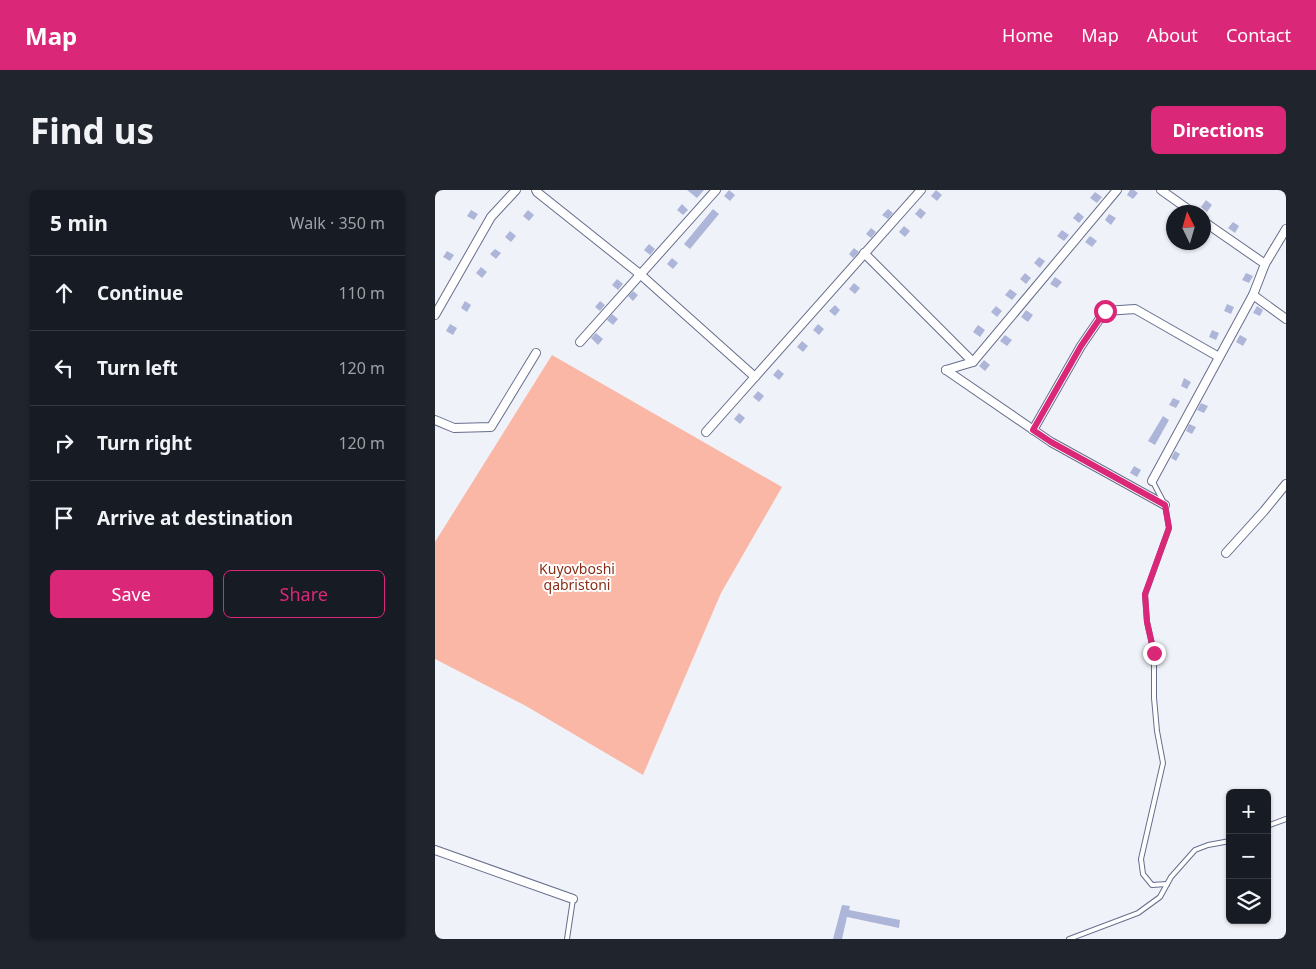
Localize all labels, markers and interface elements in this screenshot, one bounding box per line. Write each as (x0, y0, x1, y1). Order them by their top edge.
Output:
text: Map (25, 19, 77, 52)
text: Home (1002, 23, 1053, 47)
text: Map (1081, 23, 1119, 47)
text: About (1147, 23, 1198, 47)
text: Contact (1226, 23, 1291, 47)
button: Directions (1151, 106, 1286, 154)
text: Find us (30, 107, 154, 154)
north arrow (1166, 205, 1211, 250)
text: 5 min (50, 209, 108, 237)
text: Walk · 350 m (290, 212, 385, 234)
icon: ahead (50, 279, 78, 307)
text: Continue (97, 280, 183, 306)
text: 110 m (338, 282, 385, 304)
route start (1094, 300, 1117, 323)
icon: left (50, 354, 78, 382)
text: Turn left (97, 355, 178, 381)
text: 120 m (338, 357, 385, 379)
icon: right (50, 429, 78, 457)
text: Turn right (97, 430, 192, 456)
text: 120 m (338, 432, 385, 454)
icon: arrive (50, 504, 78, 532)
text: Arrive at destination (97, 505, 293, 531)
park label: Kuyovboshi qabristoni (539, 559, 615, 594)
button: Save (50, 570, 213, 618)
button: Share (223, 570, 385, 618)
route end (1143, 642, 1166, 665)
map controls (1226, 789, 1271, 924)
button: + (1226, 789, 1271, 834)
button: − (1226, 834, 1271, 879)
button: layers (1226, 879, 1271, 924)

